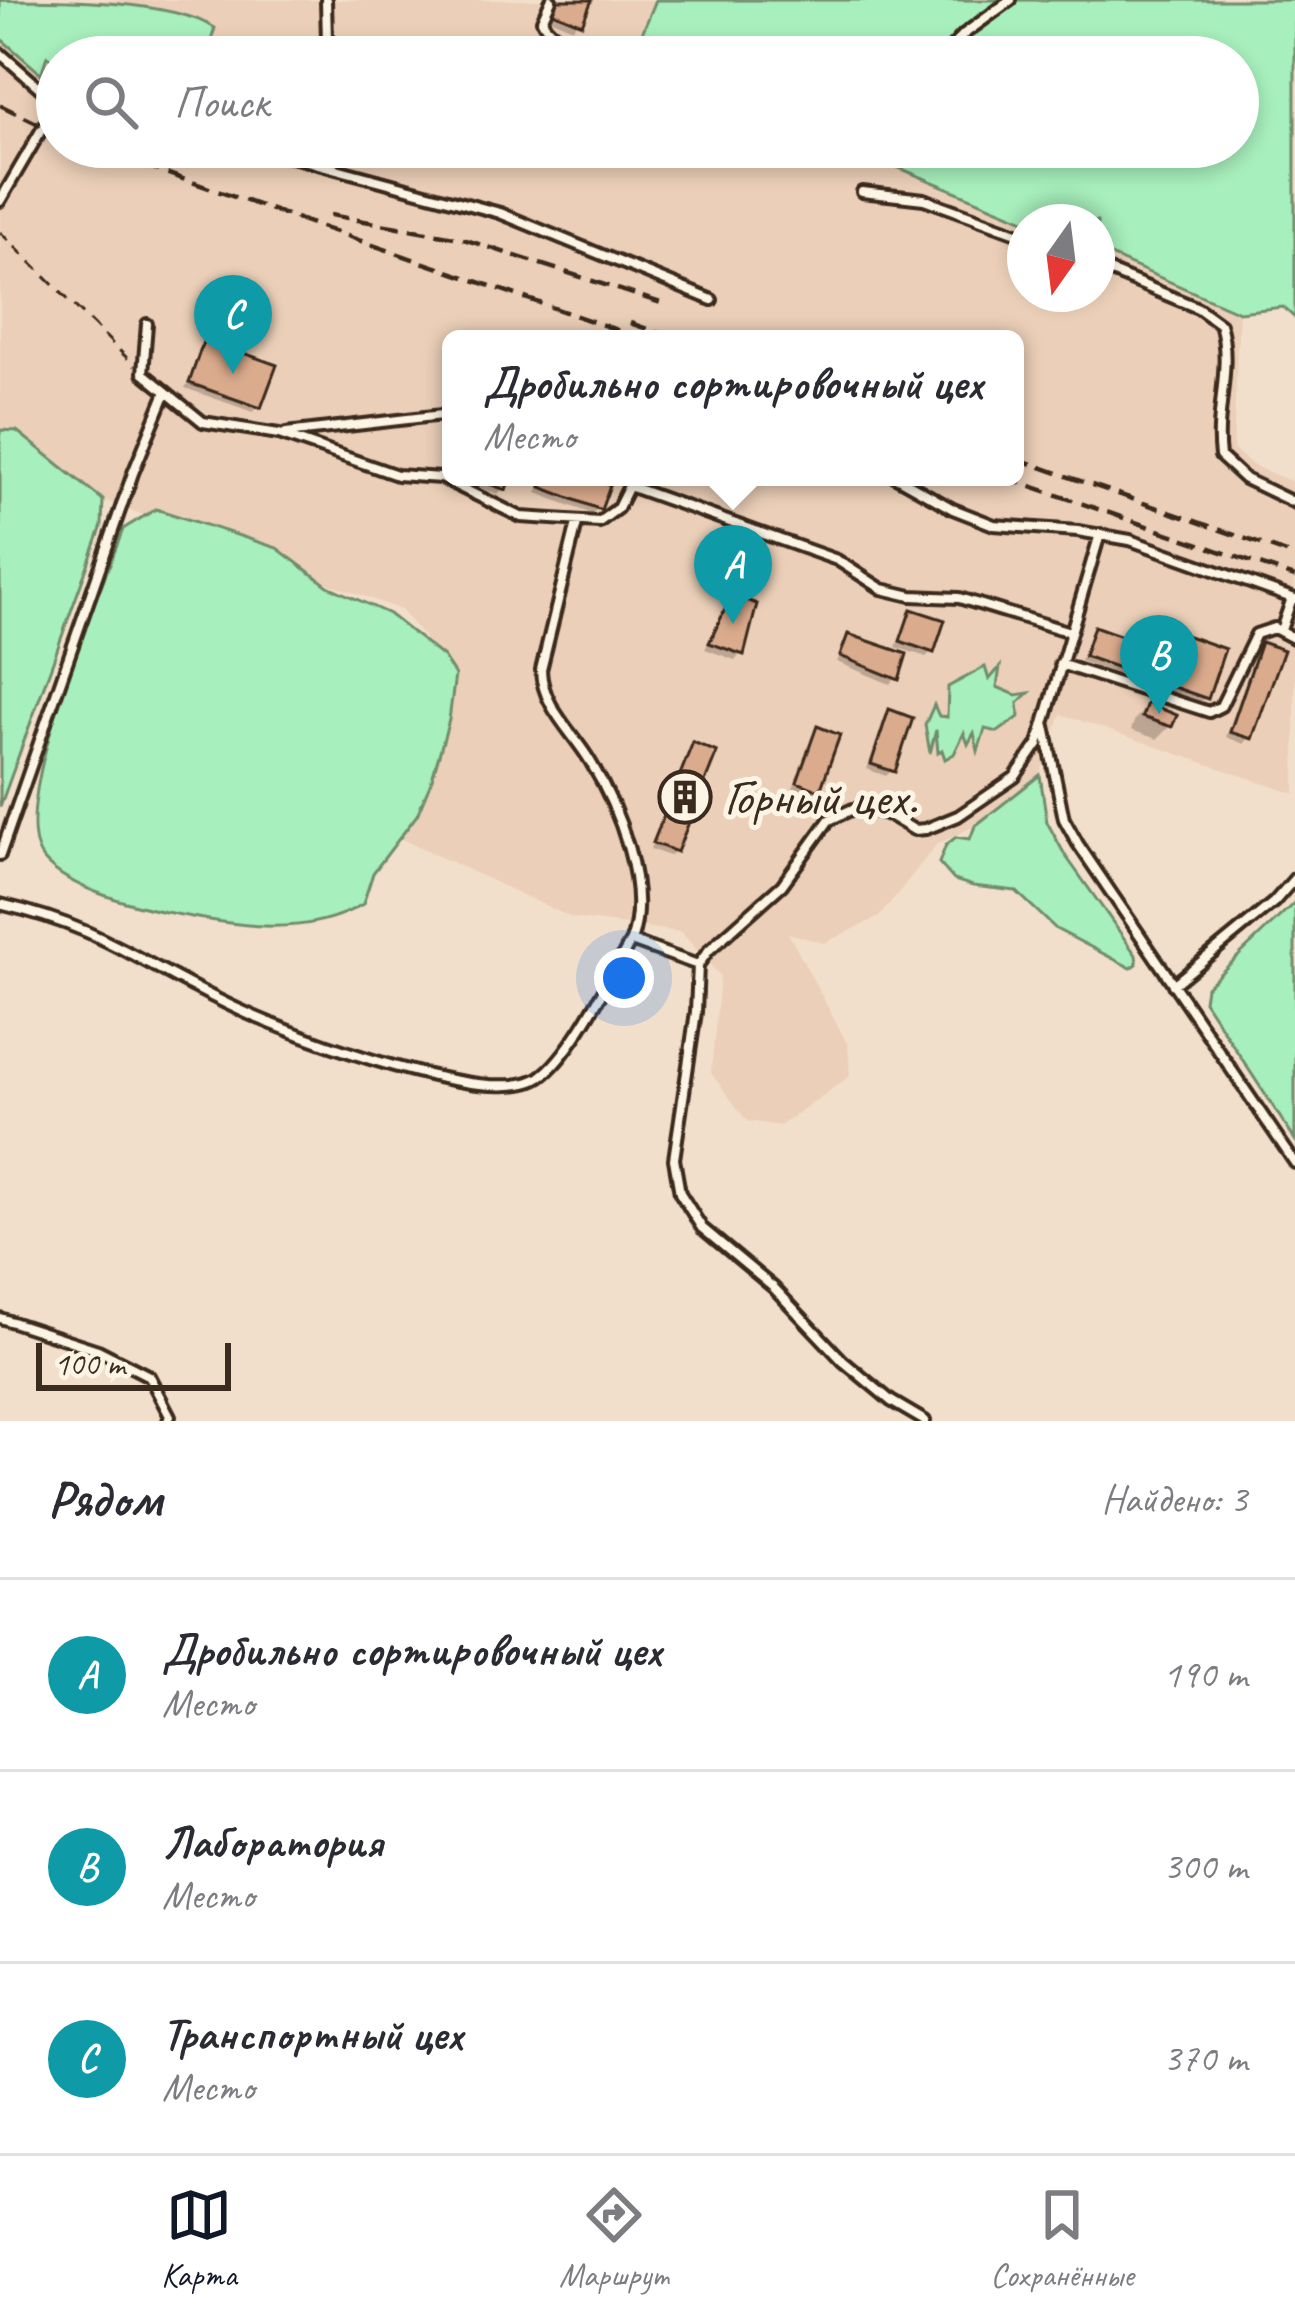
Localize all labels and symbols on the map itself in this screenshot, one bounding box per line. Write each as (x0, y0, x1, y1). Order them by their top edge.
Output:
north arrow (1007, 204, 1115, 312)
pin: C (194, 275, 272, 374)
pin: A (694, 525, 772, 624)
pin: B (1120, 615, 1198, 714)
place label: Горный цех. (724, 765, 918, 829)
building icon: Горный цех. (657, 769, 713, 825)
your location (594, 948, 654, 1008)
scale bar (36, 1337, 231, 1390)

